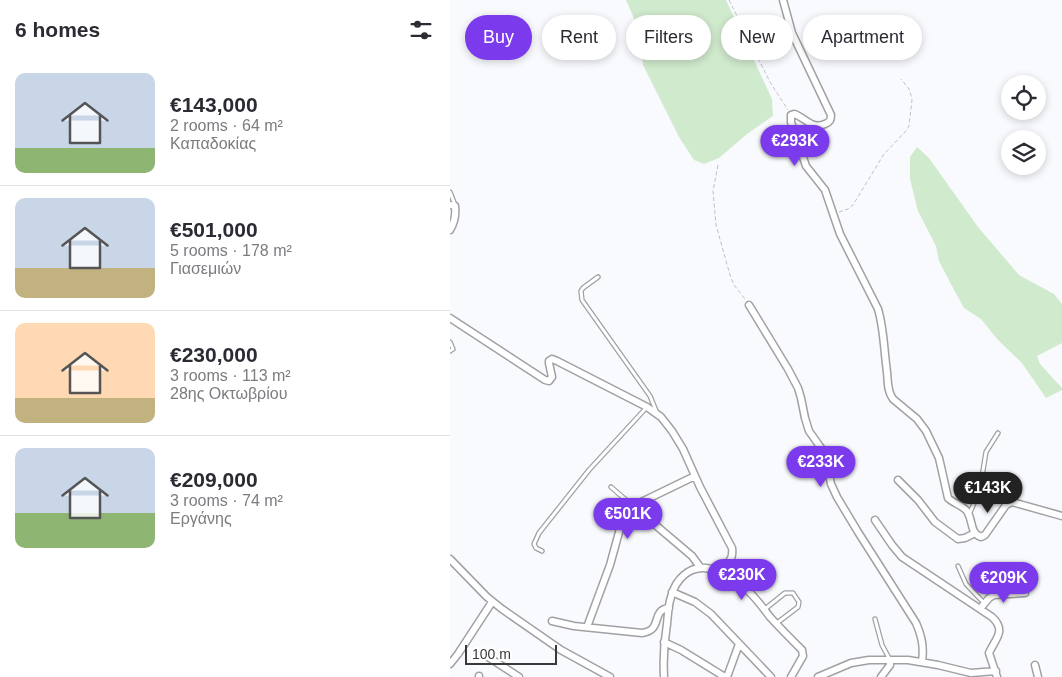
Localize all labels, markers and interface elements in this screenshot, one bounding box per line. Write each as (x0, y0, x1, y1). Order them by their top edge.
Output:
chip: Buy (465, 15, 532, 60)
chip: Rent (542, 15, 616, 60)
chip: Filters (626, 15, 711, 60)
chip: New (721, 15, 793, 60)
chip: Apartment (803, 15, 922, 60)
icon: filters (407, 16, 435, 44)
text: 6 homes (15, 18, 100, 41)
map controls (1001, 75, 1046, 175)
button: locate (1001, 75, 1046, 120)
icon: home (55, 93, 115, 153)
text: €143,000 (170, 93, 258, 116)
text: 2 rooms · 64 m² (170, 117, 283, 134)
pin: €293K (760, 124, 830, 167)
button: layers (1001, 130, 1046, 175)
text: €293K (771, 132, 819, 149)
text: Καπαδοκίας (170, 135, 256, 152)
icon: home (55, 218, 115, 278)
text: €501,000 (170, 218, 258, 241)
text: 5 rooms · 178 m² (170, 242, 292, 259)
text: Γιασεμιών (170, 260, 241, 277)
icon: home (55, 343, 115, 403)
text: €230,000 (170, 343, 258, 366)
text: 3 rooms · 113 m² (170, 367, 291, 384)
text: 28ης Οκτωβρίου (170, 385, 287, 402)
pin: €233K (786, 446, 856, 488)
text: €233K (797, 453, 845, 470)
icon: home (55, 468, 115, 528)
text: €209,000 (170, 468, 258, 491)
pin: €143K (953, 472, 1023, 514)
text: €143K (964, 479, 1012, 496)
text: 3 rooms · 74 m² (170, 492, 283, 509)
pin: €501K (593, 498, 663, 540)
text: €501K (604, 505, 652, 522)
text: Εργάνης (170, 510, 232, 527)
pin: €230K (707, 558, 777, 601)
pin: €209K (969, 562, 1039, 604)
text: €230K (718, 566, 766, 583)
text: €209K (980, 569, 1028, 586)
scale bar (465, 642, 558, 665)
text: 100 m (472, 646, 511, 662)

